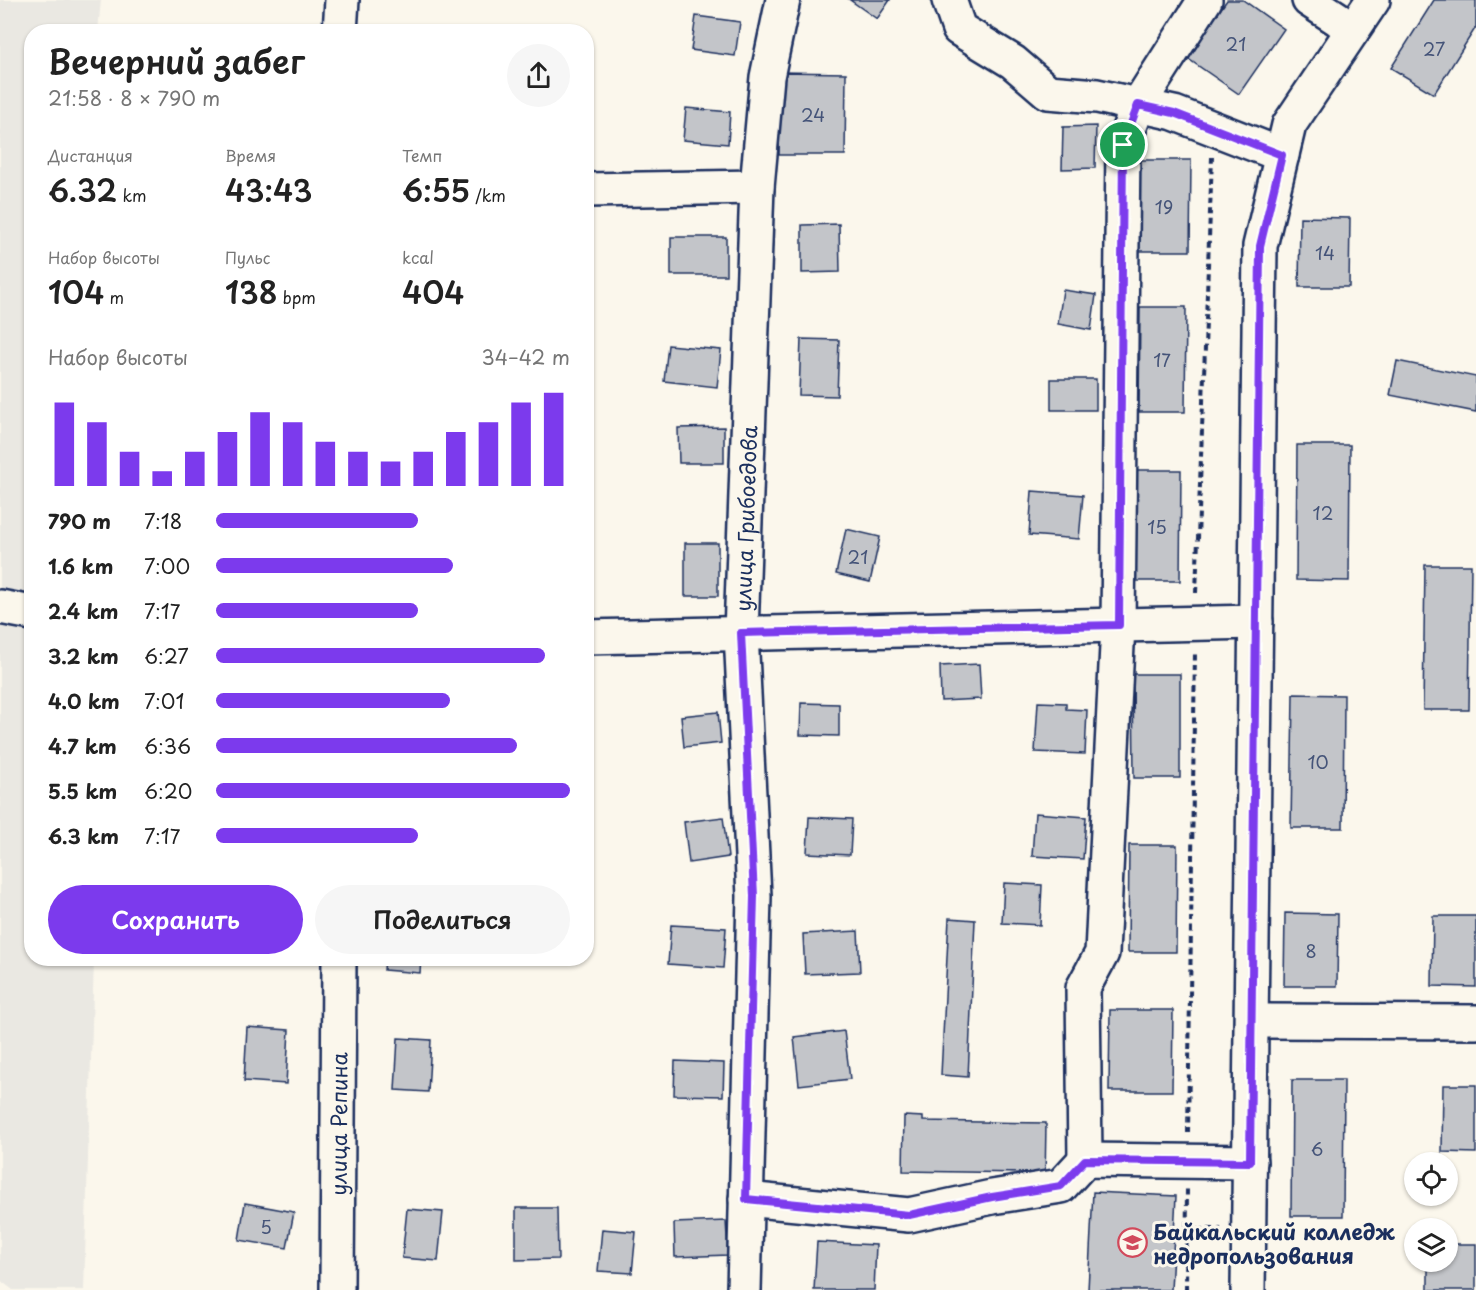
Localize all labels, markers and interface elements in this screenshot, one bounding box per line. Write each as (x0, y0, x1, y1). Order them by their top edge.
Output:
house number: 21 (1226, 30, 1246, 57)
text: Вечерний забег (48, 35, 305, 85)
house number: 27 (1423, 35, 1445, 62)
button: share (507, 44, 570, 107)
text: 21:58 · 8 × 790 m (48, 83, 220, 113)
house number: 24 (801, 101, 825, 128)
pin (1097, 119, 1148, 170)
icon: arrive (1106, 128, 1139, 161)
text: Дистанция (48, 143, 133, 167)
text: Время (225, 143, 276, 167)
text: Темп (402, 143, 442, 167)
text: 6.32 (48, 167, 117, 212)
text: 43:43 (225, 167, 312, 212)
text: 6:55 (402, 167, 470, 212)
text: km (117, 183, 147, 207)
text: /km (470, 183, 506, 207)
house number: 19 (1155, 193, 1173, 220)
house number: 14 (1315, 239, 1335, 266)
text: Набор высоты (48, 245, 160, 269)
text: Пульс (225, 245, 270, 269)
text: kcal (402, 245, 434, 269)
text: 104 (48, 269, 104, 314)
text: 138 (225, 269, 278, 314)
text: 404 (402, 269, 465, 314)
text: m (104, 285, 124, 309)
text: bpm (278, 285, 316, 309)
text: Набор высоты (48, 342, 188, 372)
text: 34–42 m (482, 342, 570, 372)
house number: 17 (1153, 346, 1171, 373)
street label: улица Грибоедова (726, 425, 764, 612)
house number: 12 (1313, 499, 1333, 526)
text: 790 m (48, 506, 111, 536)
text: 7:18 (144, 506, 182, 536)
house number: 15 (1147, 513, 1167, 540)
house number: 21 (848, 543, 868, 570)
text: 1.6 km (48, 551, 113, 581)
text: 7:00 (144, 551, 190, 581)
text: 2.4 km (48, 596, 118, 626)
text: 7:17 (144, 596, 180, 626)
text: 3.2 km (48, 641, 119, 671)
text: 6:27 (144, 641, 189, 671)
text: 4.0 km (48, 686, 120, 716)
text: 7:01 (144, 686, 184, 716)
text: 4.7 km (48, 731, 117, 761)
text: 6:36 (144, 731, 191, 761)
house number: 10 (1307, 748, 1329, 775)
text: 5.5 km (48, 776, 117, 806)
text: 6:20 (144, 776, 192, 806)
text: 6.3 km (48, 821, 119, 851)
text: 7:17 (144, 821, 180, 851)
button: Сохранить (48, 885, 303, 954)
button: Поделиться (315, 885, 570, 954)
house number: 8 (1305, 937, 1317, 964)
street label: улица Репина (322, 1051, 354, 1196)
house number: 6 (1311, 1135, 1323, 1162)
map controls (1404, 1152, 1458, 1272)
button: locate (1404, 1152, 1458, 1206)
house number: 5 (260, 1213, 272, 1240)
place label: Байкальский колледж недропользования (1153, 1215, 1396, 1271)
button: layers (1404, 1218, 1458, 1272)
school or university icon: Байкальский колледж недропользования (1116, 1227, 1148, 1259)

